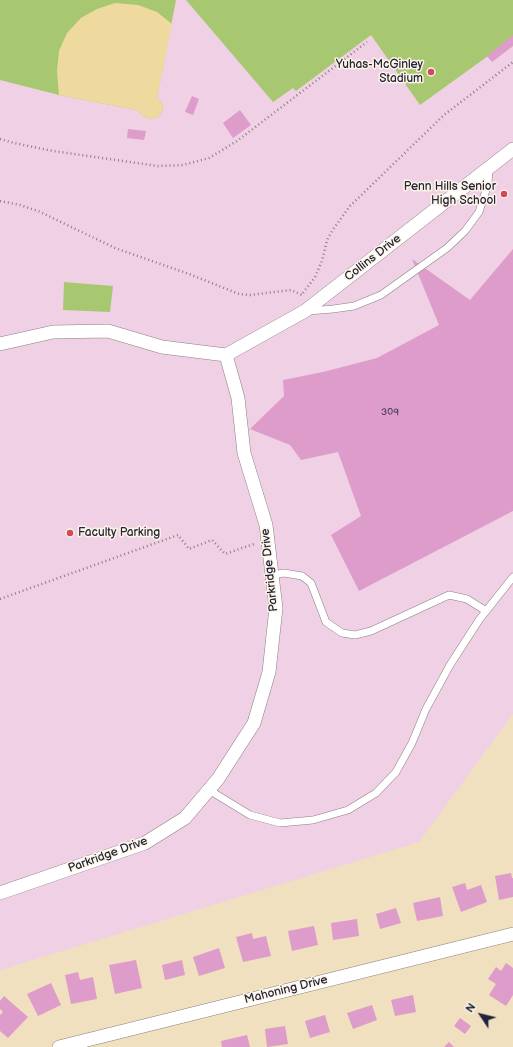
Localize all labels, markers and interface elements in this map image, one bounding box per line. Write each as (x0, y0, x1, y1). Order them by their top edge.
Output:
place label: Yuhas-McGinley Stadium (336, 58, 423, 86)
marker: Yuhas-McGinley Stadium (426, 67, 436, 77)
place label: Penn Hills Senior High School (404, 180, 496, 208)
marker: Penn Hills Senior High School (499, 189, 509, 199)
street label: Collins Drive (342, 231, 404, 285)
house number: 309 (381, 406, 399, 418)
place label: Faculty Parking (78, 526, 160, 540)
marker: Faculty Parking (65, 528, 75, 538)
street label: Parkridge Drive (258, 528, 282, 612)
street label: Parkridge Drive (66, 834, 150, 876)
street label: Mahoning Drive (243, 973, 329, 1007)
north arrow (461, 995, 501, 1035)
text: N (463, 1001, 478, 1015)

